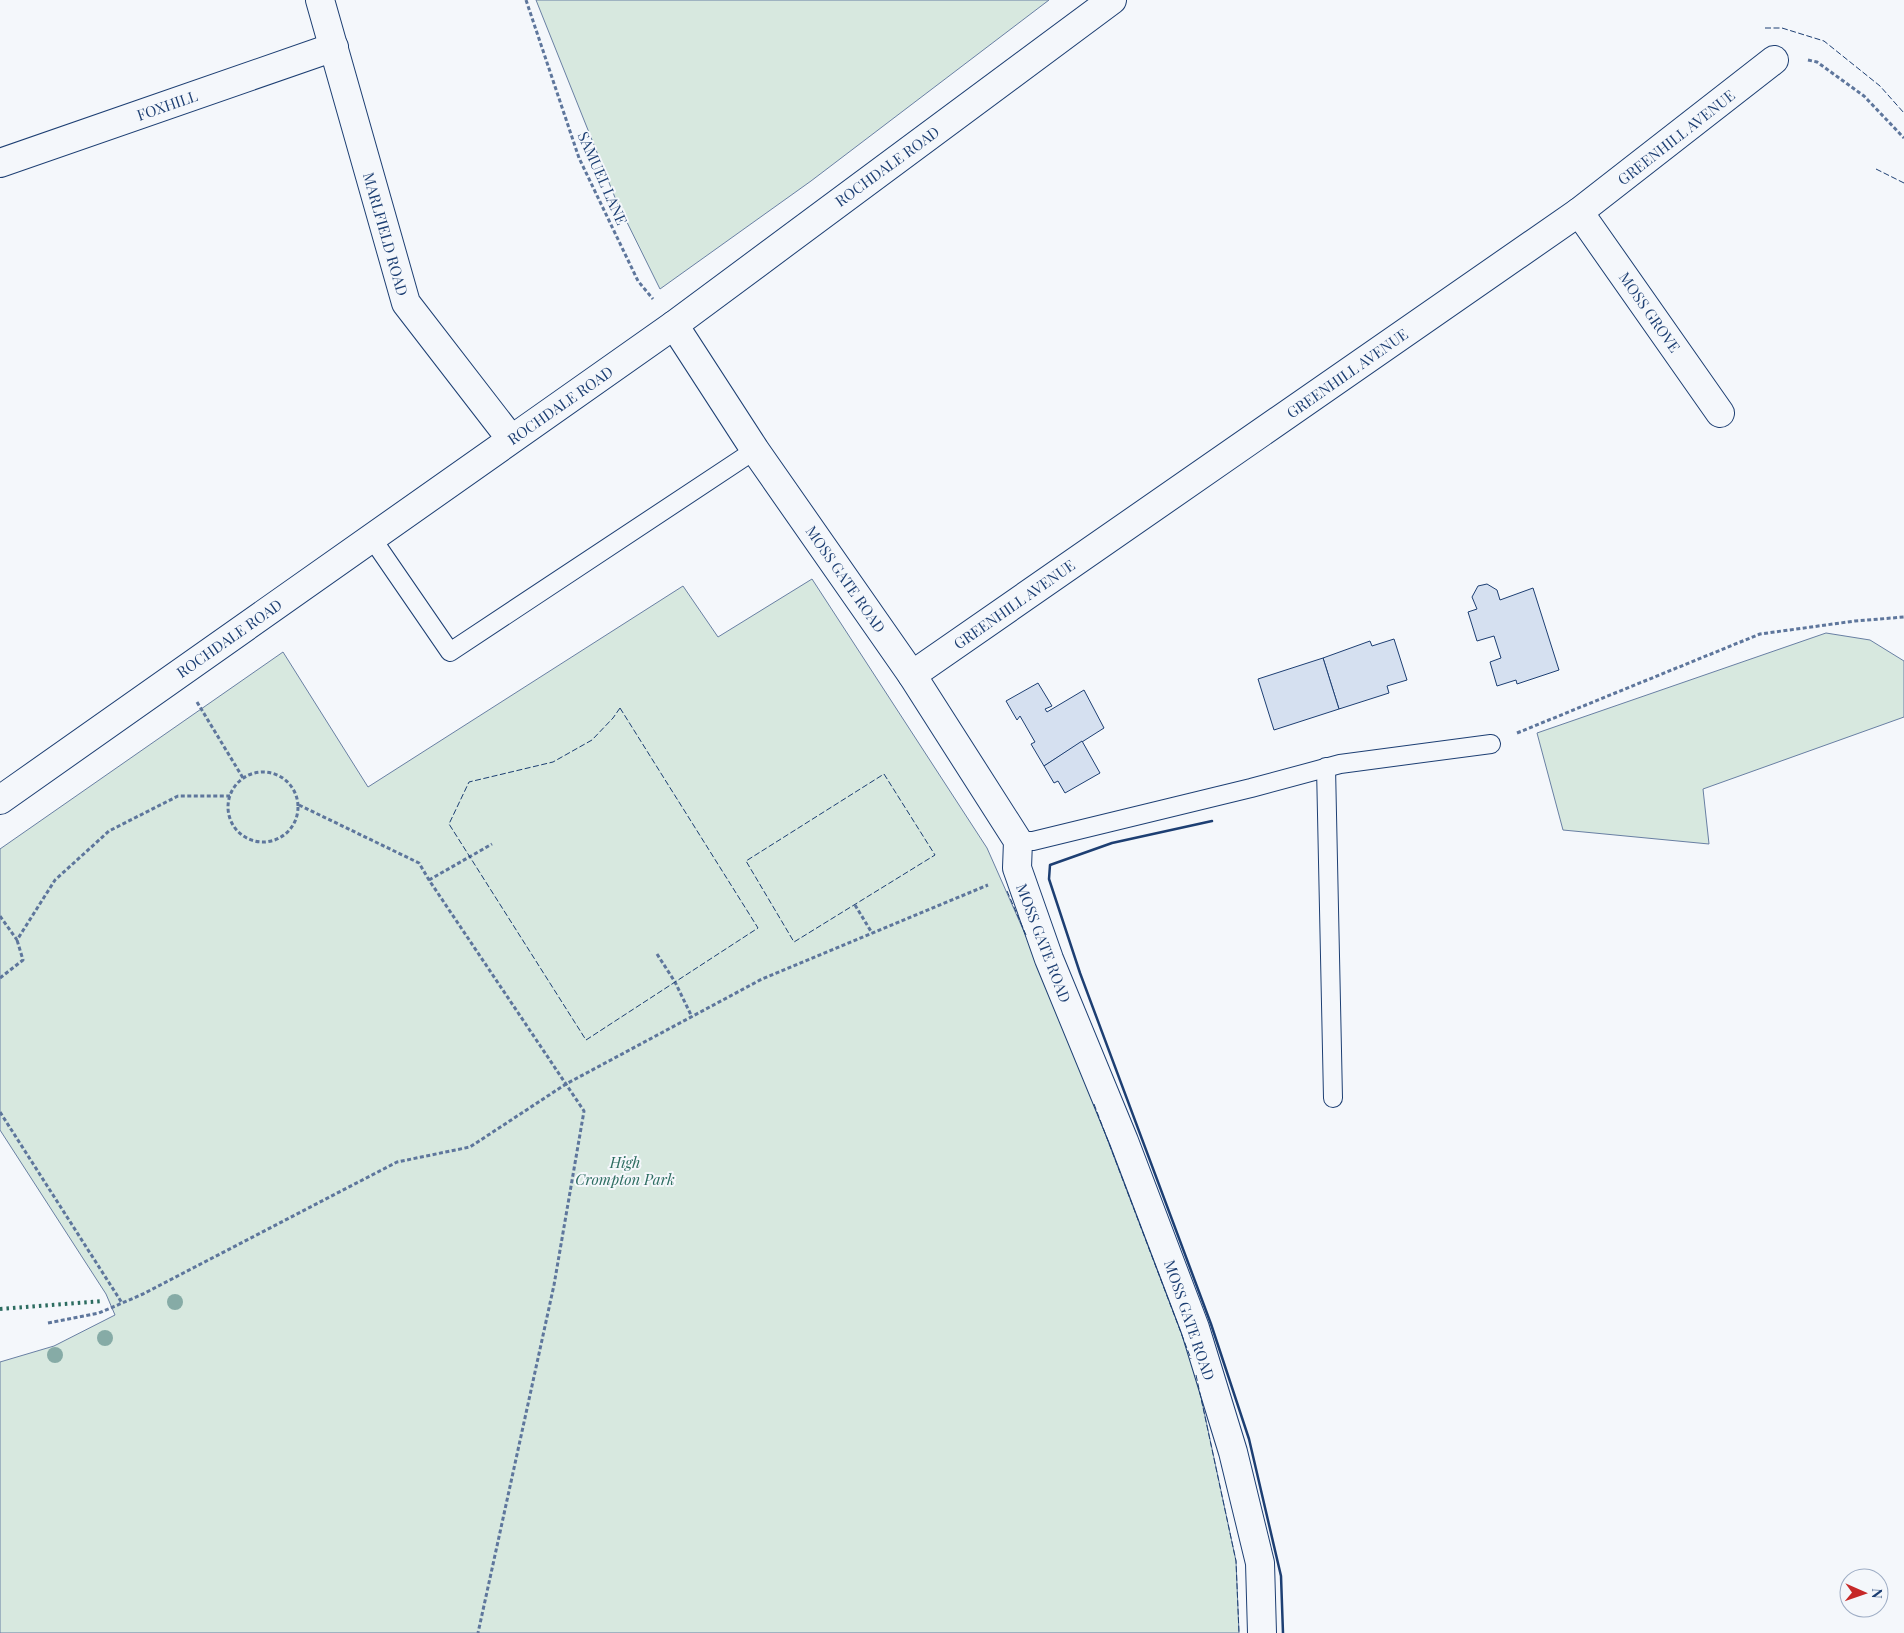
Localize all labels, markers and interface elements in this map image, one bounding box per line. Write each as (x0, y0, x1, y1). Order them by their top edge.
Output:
street label: FOXHILL (134, 85, 200, 125)
street label: GREENHILL AVENUE (1613, 85, 1739, 189)
street label: ROCHDALE ROAD (831, 121, 943, 211)
street label: SAMUEL LANE (574, 128, 632, 228)
street label: MARLFIELD ROAD (359, 170, 413, 298)
street label: MOSS GROVE (1615, 268, 1685, 356)
street label: GREENHILL AVENUE (1282, 324, 1412, 422)
street label: ROCHDALE ROAD (503, 361, 617, 449)
street label: MOSS GATE ROAD (802, 522, 890, 636)
street label: GREENHILL AVENUE (949, 555, 1079, 653)
street label: ROCHDALE ROAD (172, 594, 286, 682)
street label: MOSS GATE ROAD (1012, 881, 1076, 1006)
park label: High Crompton Park (575, 1152, 675, 1189)
street label: MOSS GATE ROAD (1160, 1257, 1220, 1383)
north arrow (1839, 1568, 1889, 1618)
text: N (1868, 1588, 1887, 1599)

